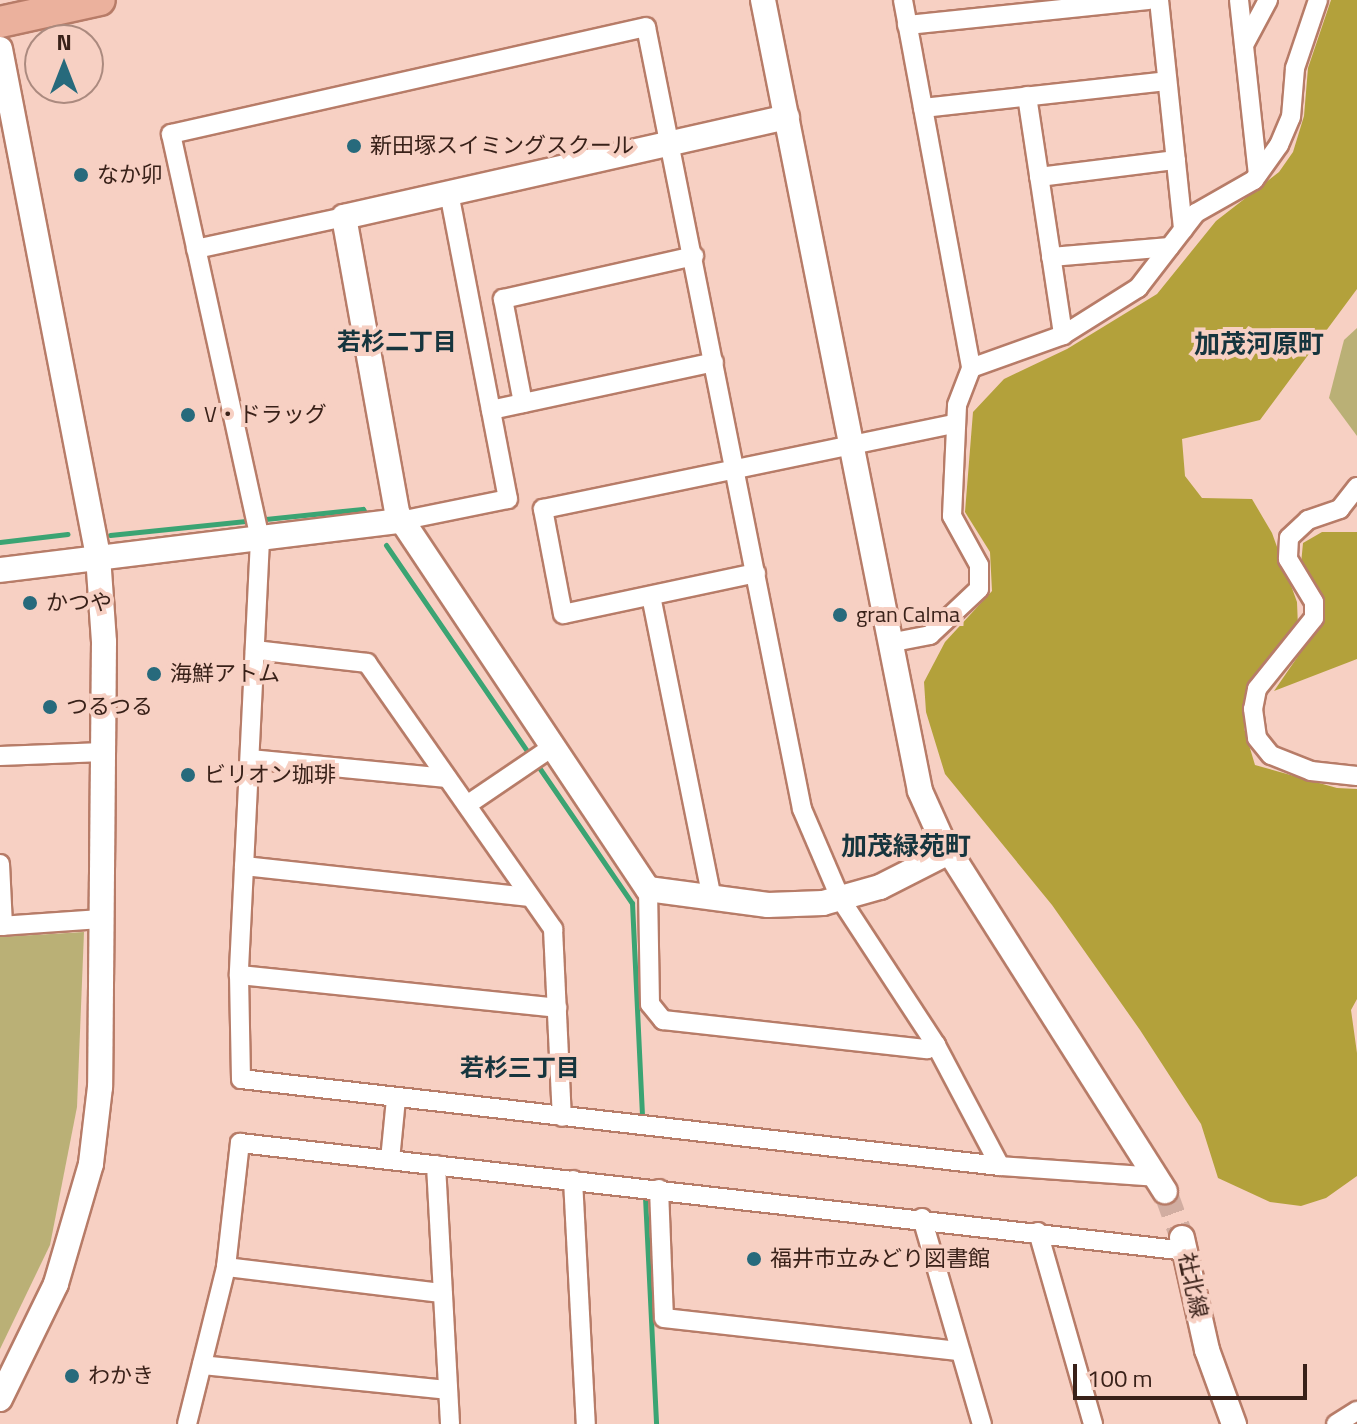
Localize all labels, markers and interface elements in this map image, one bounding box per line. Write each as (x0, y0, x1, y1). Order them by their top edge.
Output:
north arrow (24, 24, 104, 104)
text: N (56, 25, 72, 59)
place label: 新田塚スイミングスクール (370, 133, 634, 159)
marker: 新田塚スイミングスクール (345, 137, 363, 155)
place label: なか卯 (97, 162, 163, 188)
marker: なか卯 (72, 166, 90, 184)
district label: 若杉二丁目 (337, 328, 457, 356)
district label: 加茂河原町 (1194, 328, 1324, 360)
place label: V・ドラッグ (204, 402, 327, 428)
marker: V・ドラッグ (179, 406, 197, 424)
place label: かつや (46, 590, 112, 616)
marker: かつや (21, 594, 39, 612)
place label: gran Calma (856, 602, 960, 628)
marker: gran Calma (831, 606, 849, 624)
place label: 海鮮アトム (170, 661, 280, 687)
marker: 海鮮アトム (145, 665, 163, 683)
place label: つるつる (66, 694, 154, 720)
marker: つるつる (41, 698, 59, 716)
place label: ビリオン珈琲 (204, 762, 336, 788)
marker: ビリオン珈琲 (179, 766, 197, 784)
district label: 加茂緑苑町 (841, 830, 971, 862)
district label: 若杉三丁目 (460, 1054, 580, 1082)
place label: 福井市立みどり図書館 (770, 1246, 990, 1272)
marker: 福井市立みどり図書館 (745, 1250, 763, 1268)
street label: 社北線 (1173, 1250, 1213, 1320)
scale bar (1077, 1348, 1311, 1398)
text: 100 m (1087, 1360, 1153, 1396)
place label: わかき (88, 1363, 154, 1389)
marker: わかき (63, 1367, 81, 1385)

